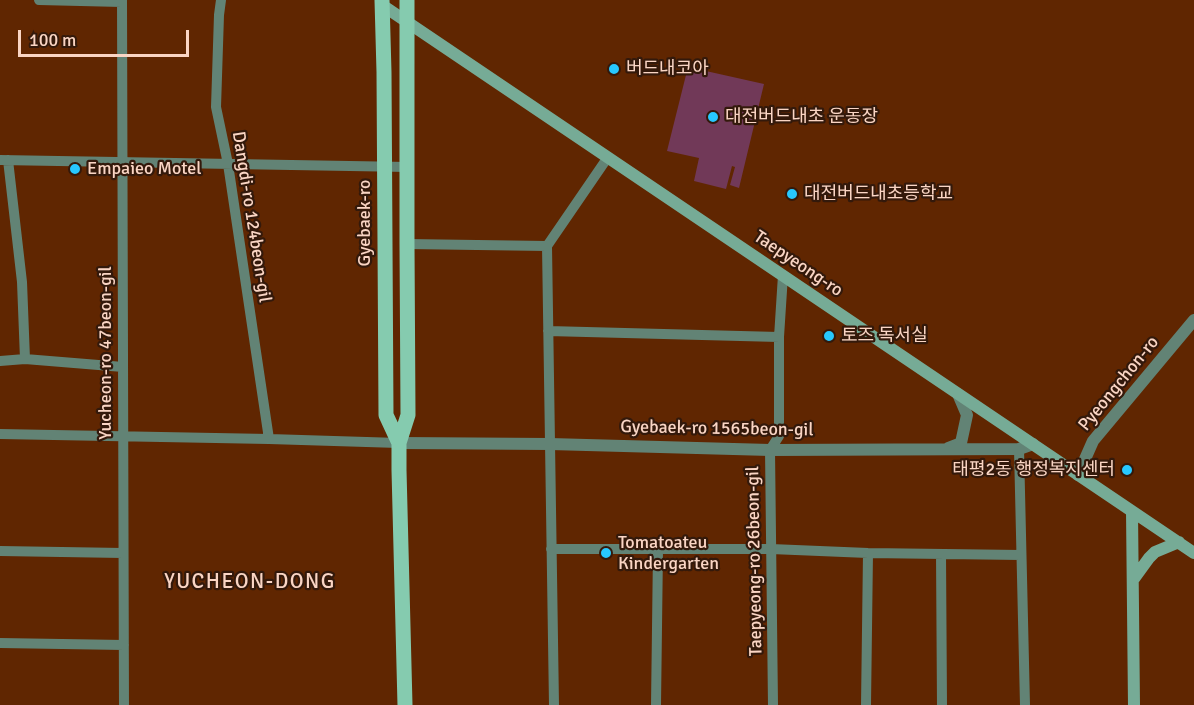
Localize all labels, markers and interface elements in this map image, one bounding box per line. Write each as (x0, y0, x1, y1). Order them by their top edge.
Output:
scale bar (21, 18, 192, 56)
text: 100 m (29, 29, 76, 51)
place label: 버드내코아 (626, 58, 709, 80)
marker: 버드내코아 (607, 62, 621, 76)
place label: 대전버드내초 운동장 (725, 106, 878, 128)
marker: 대전버드내초 운동장 (706, 110, 720, 124)
street label: Dangdi-ro 124beon-gil (227, 130, 275, 304)
place label: Empaieo Motel (87, 158, 202, 180)
marker: Empaieo Motel (68, 162, 82, 176)
street label: Gyebaek-ro (354, 180, 376, 266)
place label: 대전버드내초등학교 (804, 183, 953, 205)
marker: 대전버드내초등학교 (785, 187, 799, 201)
street label: Taepyeong-ro (749, 226, 847, 302)
street label: Yucheon-ro 47beon-gil (95, 266, 117, 440)
place label: 토즈 독서실 (841, 325, 928, 347)
marker: 토즈 독서실 (822, 329, 836, 343)
street label: Pyeongchon-ro (1074, 332, 1164, 436)
street label: Gyebaek-ro 1565beon-gil (620, 417, 814, 441)
place label: 태평2동 행정복지센터 (952, 459, 1115, 481)
marker: 태평2동 행정복지센터 (1120, 463, 1134, 477)
street label: Taepyeong-ro 26beon-gil (743, 466, 767, 656)
place label: Tomatoateu Kindergarten (618, 532, 719, 574)
marker: Tomatoateu Kindergarten (599, 546, 613, 560)
district label: YUCHEON-DONG (164, 569, 336, 595)

